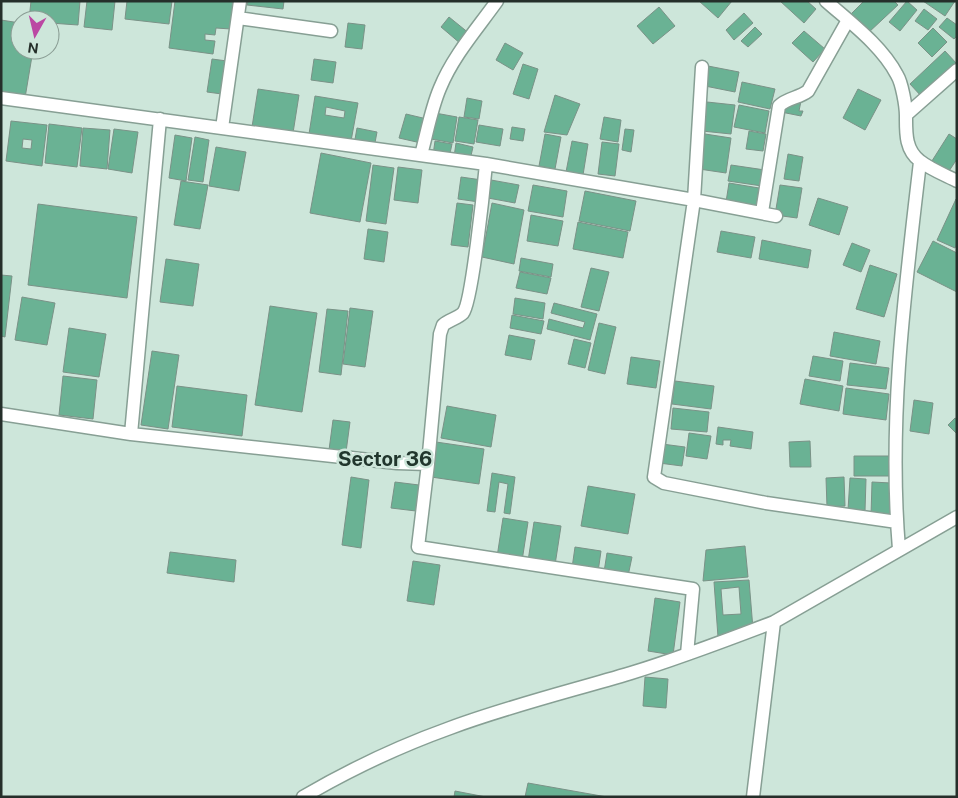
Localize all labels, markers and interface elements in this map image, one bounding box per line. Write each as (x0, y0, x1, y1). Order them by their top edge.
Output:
north arrow (10, 10, 60, 60)
text: N (27, 39, 40, 57)
district label: Sector 36 (338, 447, 432, 471)

